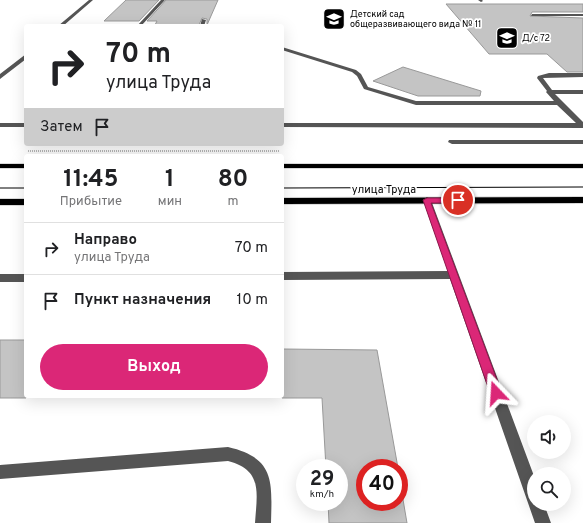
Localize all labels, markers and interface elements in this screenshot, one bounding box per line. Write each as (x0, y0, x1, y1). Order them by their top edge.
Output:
school or university icon: Детский сад общеразвивающего вида № 11 (321, 6, 347, 32)
place label: Детский сад общеразвивающего вида № 11 (350, 9, 481, 30)
school or university icon: Д/с 72 (494, 25, 520, 51)
place label: Д/с 72 (522, 33, 550, 44)
text: 70 m (106, 37, 171, 73)
icon: right (40, 40, 92, 92)
text: улица Труда (106, 72, 211, 95)
icon: arrive (91, 116, 113, 138)
text: Затем (40, 118, 83, 137)
text: 11:45 (63, 165, 118, 195)
text: 1 (165, 165, 175, 195)
text: 80 (218, 165, 248, 195)
street label: улица Труда (352, 183, 416, 197)
pin (441, 183, 475, 217)
icon: arrive (447, 189, 469, 211)
text: Прибытие (60, 194, 122, 210)
text: мин (158, 194, 182, 210)
text: m (227, 194, 239, 210)
text: Направо (74, 231, 137, 250)
icon: right (40, 238, 62, 260)
text: 70 m (235, 239, 268, 258)
text: улица Труда (74, 250, 150, 266)
icon: arrive (40, 290, 62, 312)
text: Пункт назначения (74, 291, 211, 310)
text: 10 m (237, 291, 268, 310)
button: Выход (40, 344, 268, 390)
position arrow (475, 372, 517, 414)
map controls (527, 415, 571, 511)
button: sound (527, 415, 571, 459)
speed limit sign: 40 (356, 459, 408, 511)
text: 29 (310, 467, 334, 493)
button: search (527, 467, 571, 511)
text: km/h (310, 488, 334, 501)

